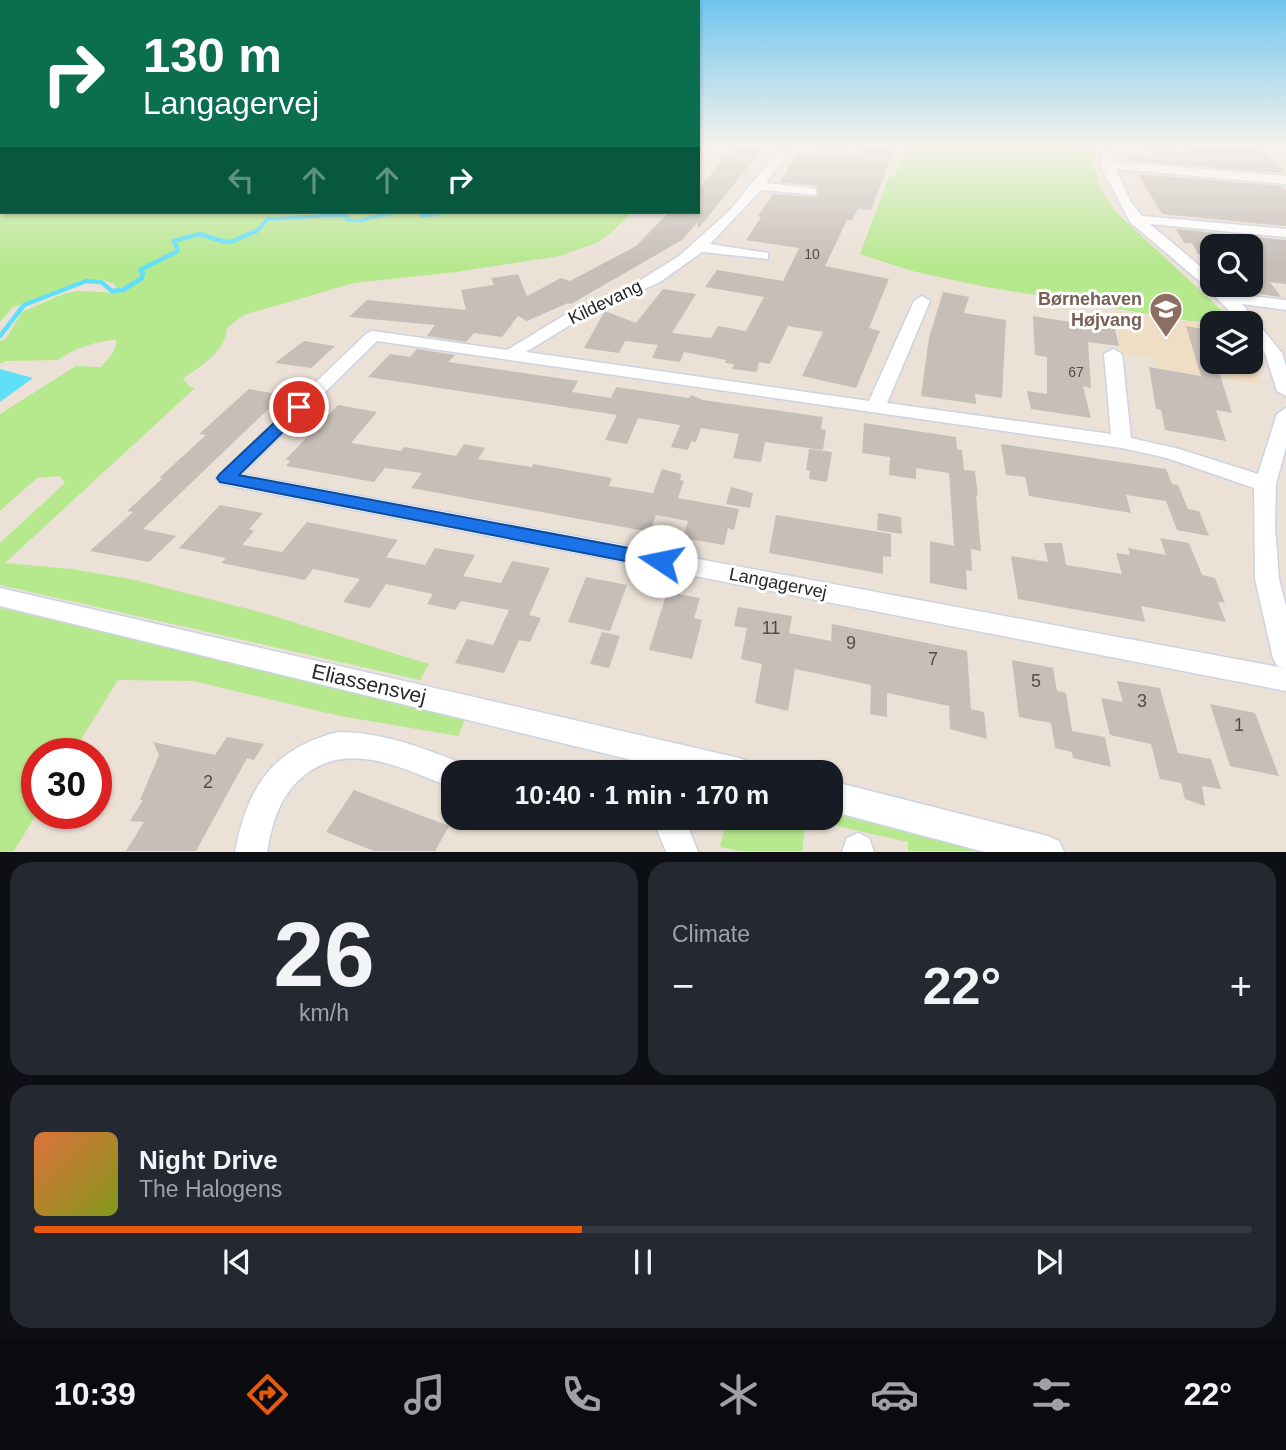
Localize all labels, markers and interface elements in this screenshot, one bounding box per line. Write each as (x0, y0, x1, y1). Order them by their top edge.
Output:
icon: right (28, 28, 119, 119)
text: 130 m (143, 28, 282, 82)
text: Langagervej (143, 85, 319, 121)
icon: left (222, 161, 260, 199)
icon: ahead (295, 161, 333, 199)
icon: ahead (368, 161, 406, 199)
icon: right (441, 161, 479, 199)
map controls (1200, 234, 1263, 374)
button: search (1200, 234, 1263, 297)
house number: 10 (804, 246, 820, 262)
street label: Kildevang (565, 276, 645, 328)
place label: Børnehaven Højvang (1038, 289, 1142, 330)
school or university icon: Børnehaven Højvang (1147, 290, 1185, 339)
button: layers (1200, 311, 1263, 374)
house number: 67 (1068, 364, 1084, 380)
pin (269, 377, 329, 437)
icon: arrive (280, 388, 318, 426)
position arrow (624, 524, 698, 598)
street label: Langagervej (727, 564, 829, 602)
house number: 11 (762, 618, 780, 638)
house number: 9 (846, 633, 856, 653)
house number: 7 (928, 649, 938, 669)
street label: Eliassensvej (310, 659, 429, 708)
house number: 5 (1031, 671, 1041, 691)
house number: 3 (1137, 691, 1147, 711)
house number: 1 (1234, 715, 1244, 735)
speed limit sign: 30 (21, 738, 112, 829)
house number: 2 (203, 772, 213, 792)
text: 10:40 · 1 min · 170 m (515, 780, 769, 810)
text: 26 (273, 904, 375, 1005)
text: Climate (672, 921, 750, 947)
text: 22° (923, 957, 1001, 1015)
text: − (672, 965, 694, 1007)
text: + (1230, 965, 1252, 1007)
text: km/h (299, 1000, 349, 1026)
text: Night Drive (139, 1145, 278, 1175)
text: The Halogens (139, 1176, 282, 1202)
icon: previous (218, 1243, 256, 1281)
icon: pause (624, 1243, 662, 1281)
icon: next (1030, 1243, 1068, 1281)
icon: directions (243, 1370, 292, 1419)
icon: music (400, 1370, 449, 1419)
icon: phone (557, 1370, 606, 1419)
icon: climate (714, 1370, 763, 1419)
icon: car (870, 1370, 919, 1419)
icon: filters (1027, 1370, 1076, 1419)
text: 10:39 (54, 1376, 136, 1412)
text: 22° (1184, 1376, 1232, 1412)

